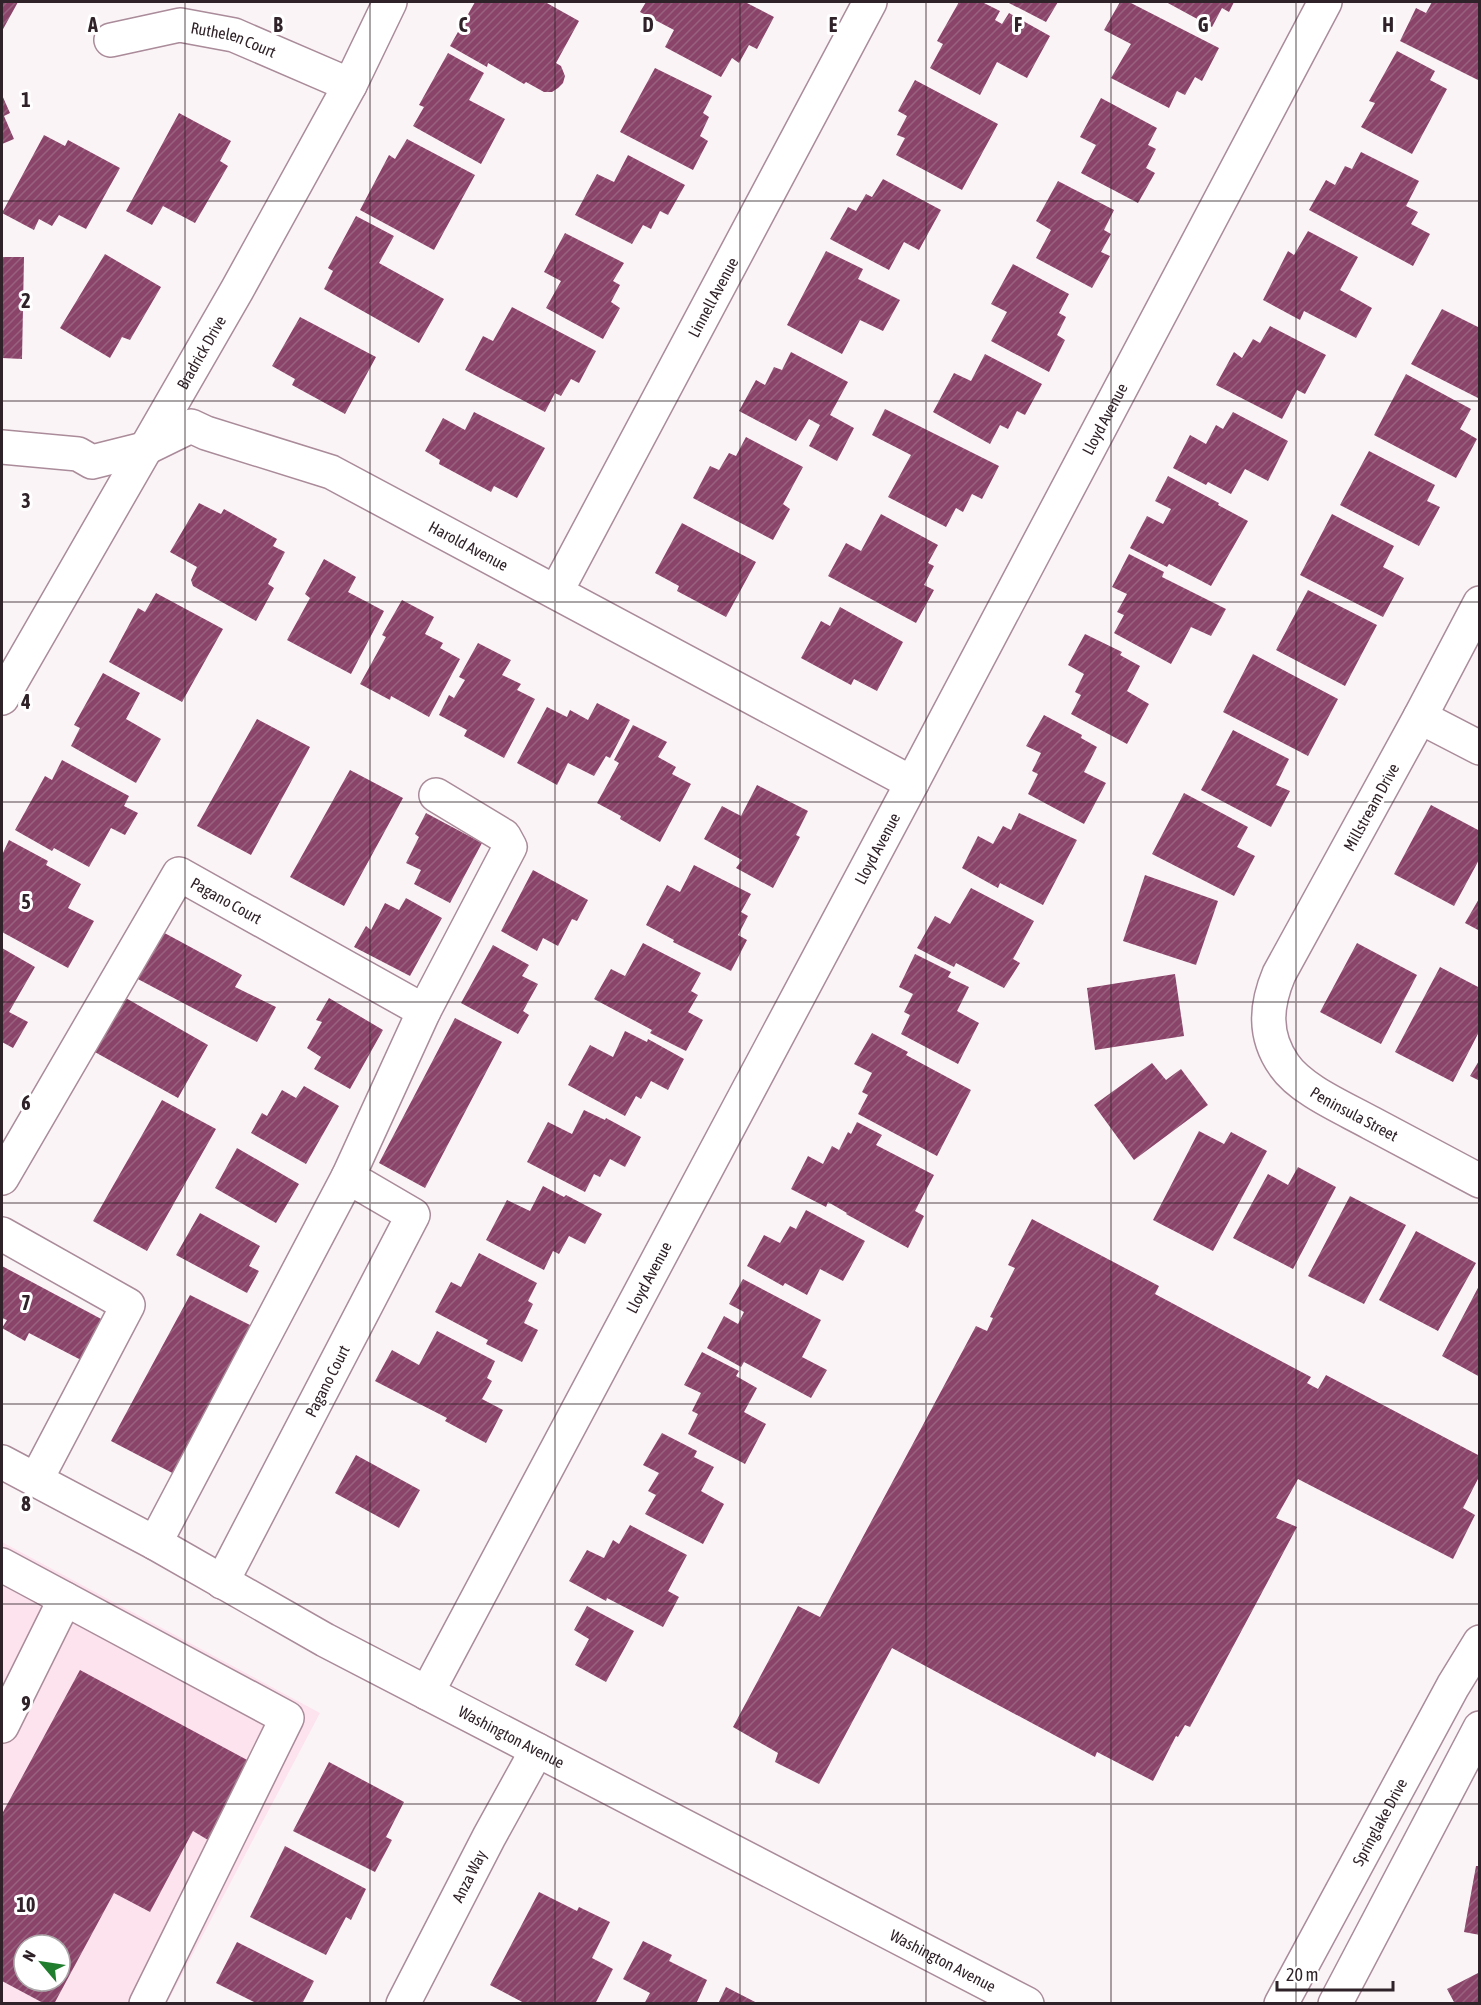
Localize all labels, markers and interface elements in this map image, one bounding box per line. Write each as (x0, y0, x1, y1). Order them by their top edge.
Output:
text: A (87, 13, 98, 36)
text: B (273, 13, 283, 36)
text: C (459, 13, 468, 36)
text: D (642, 13, 654, 36)
text: E (829, 13, 838, 36)
text: F (1014, 13, 1022, 36)
text: G (1198, 13, 1209, 36)
text: H (1382, 13, 1394, 36)
street label: Ruthelen Court (189, 18, 279, 61)
text: 1 (21, 88, 31, 111)
street label: Linnell Avenue (684, 254, 741, 340)
text: 2 (21, 289, 31, 312)
street label: Bradrick Drive (173, 312, 229, 392)
street label: Lloyd Avenue (1078, 380, 1131, 458)
text: 3 (21, 489, 31, 512)
street label: Harold Avenue (426, 517, 511, 574)
text: 4 (20, 690, 31, 713)
street label: Millstream Drive (1340, 760, 1402, 854)
street label: Lloyd Avenue (851, 810, 903, 887)
street label: Pagano Court (188, 874, 265, 928)
text: 5 (21, 890, 31, 913)
street label: Peninsula Street (1307, 1083, 1401, 1145)
text: 6 (21, 1091, 31, 1114)
street label: Lloyd Avenue (622, 1239, 675, 1316)
text: 7 (21, 1291, 31, 1314)
street label: Pagano Court (301, 1342, 354, 1420)
text: 8 (21, 1492, 31, 1515)
text: 9 (21, 1692, 31, 1715)
street label: Washington Avenue (456, 1702, 567, 1772)
street label: Springlake Drive (1349, 1775, 1410, 1869)
street label: Anza Way (448, 1847, 491, 1905)
text: 10 (17, 1893, 35, 1916)
street label: Washington Avenue (887, 1926, 999, 1995)
north arrow (12, 1933, 72, 1993)
text: N (19, 1947, 39, 1964)
scale bar (1277, 1954, 1392, 1992)
text: 20 m (1286, 1964, 1318, 1985)

